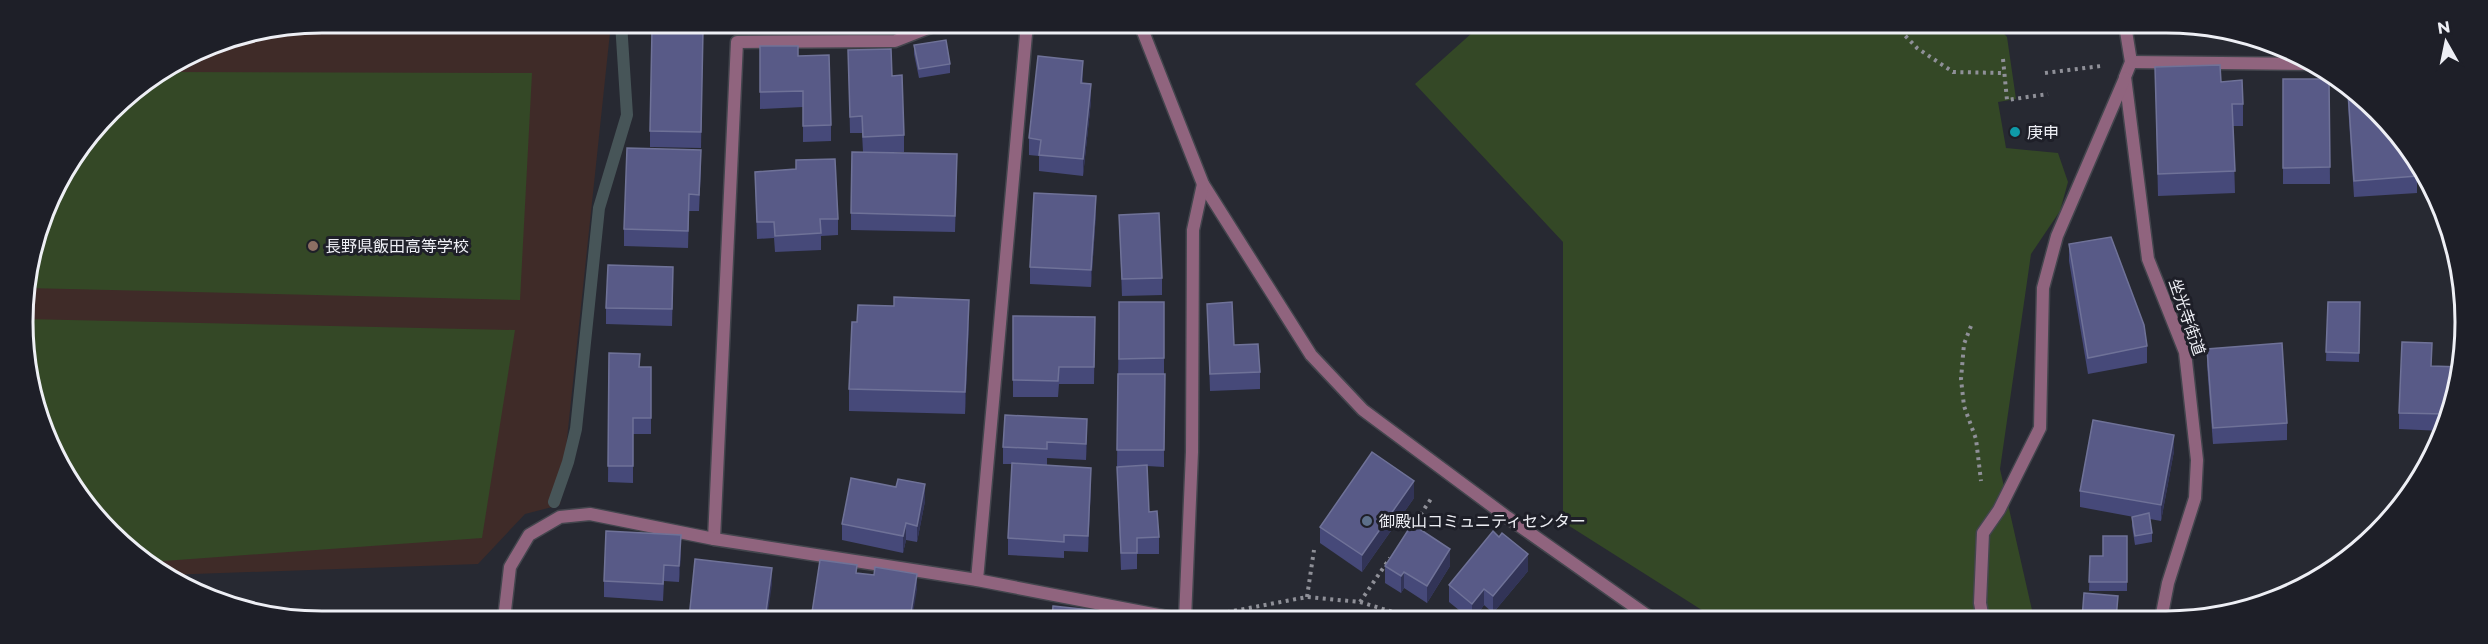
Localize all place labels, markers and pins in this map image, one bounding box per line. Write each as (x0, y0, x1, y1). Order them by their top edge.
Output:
place label: 庚申 (2027, 123, 2059, 142)
marker: 庚申 (2008, 125, 2022, 139)
place label: 長野県飯田高等学校 (325, 237, 469, 256)
marker: 長野県飯田高等学校 (306, 239, 320, 253)
place label: 御殿山コミュニティセンター (1379, 512, 1586, 531)
marker: 御殿山コミュニティセンター (1360, 514, 1374, 528)

